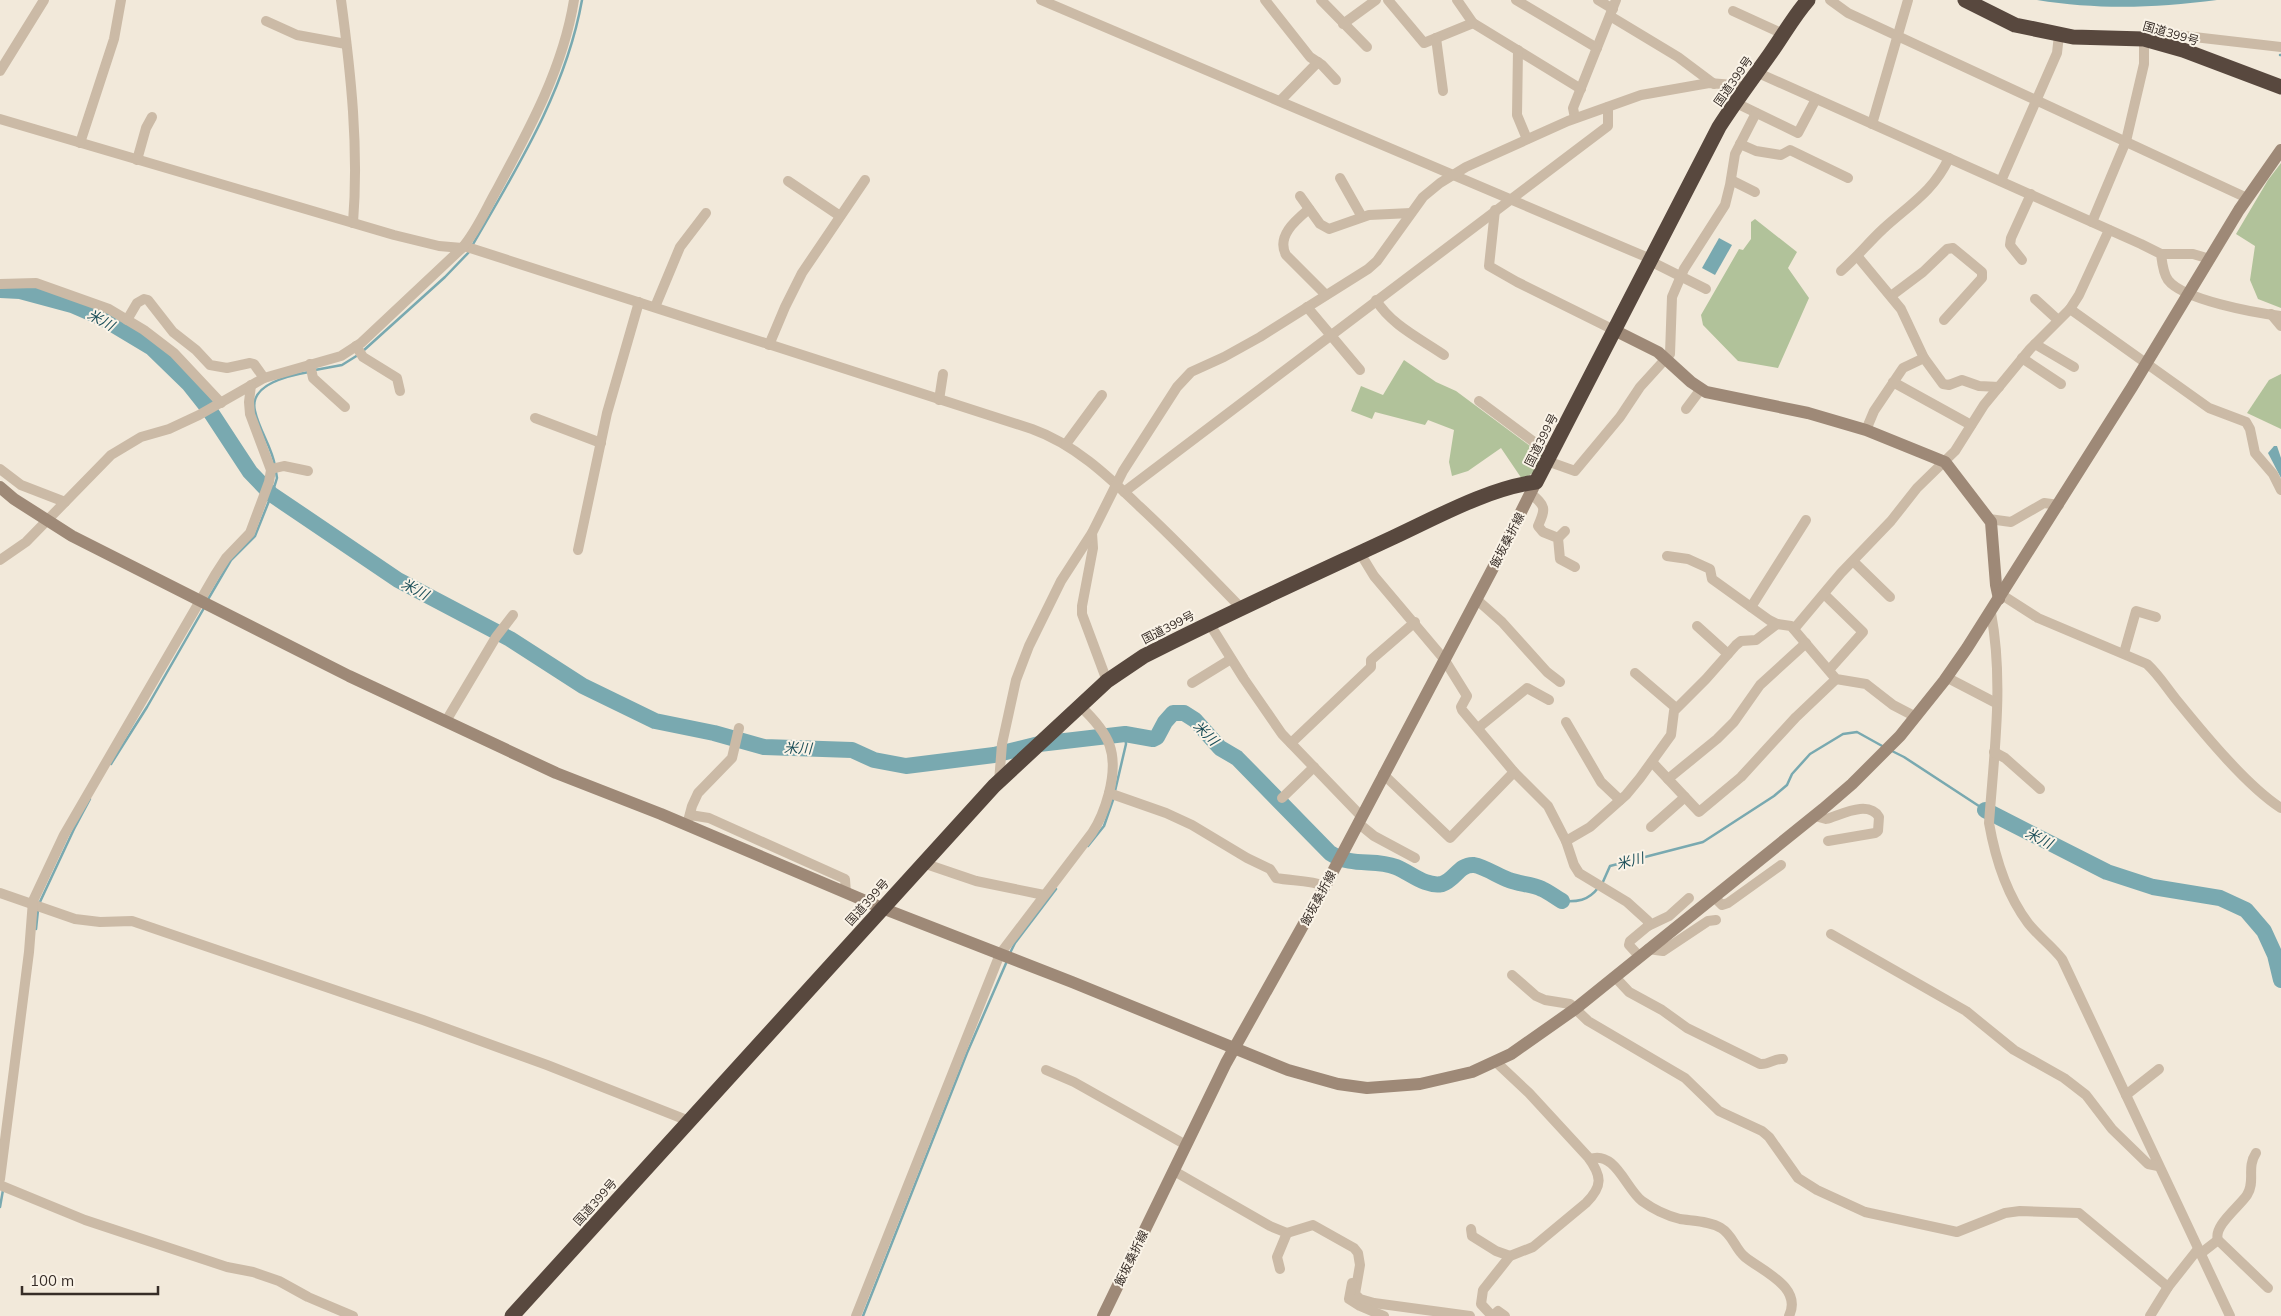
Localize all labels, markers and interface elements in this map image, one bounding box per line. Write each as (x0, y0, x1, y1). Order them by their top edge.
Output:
street label: 国道399号 (2141, 18, 2201, 48)
street label: 国道399号 (1710, 53, 1756, 109)
water label: 米川 (84, 305, 119, 336)
street label: 国道399号 (1521, 411, 1561, 469)
street label: 飯坂桑折線 (1487, 510, 1527, 570)
water label: 米川 (398, 574, 433, 604)
street label: 国道399号 (1139, 607, 1197, 647)
water label: 米川 (1190, 717, 1224, 751)
water label: 米川 (784, 739, 814, 758)
water label: 米川 (2022, 824, 2057, 853)
water label: 米川 (1614, 848, 1648, 873)
street label: 飯坂桑折線 (1297, 868, 1339, 928)
street label: 国道399号 (842, 876, 892, 928)
street label: 国道399号 (570, 1176, 620, 1228)
street label: 飯坂桑折線 (1111, 1228, 1151, 1288)
scale bar (22, 1264, 159, 1296)
text: 100 m (30, 1271, 74, 1290)

